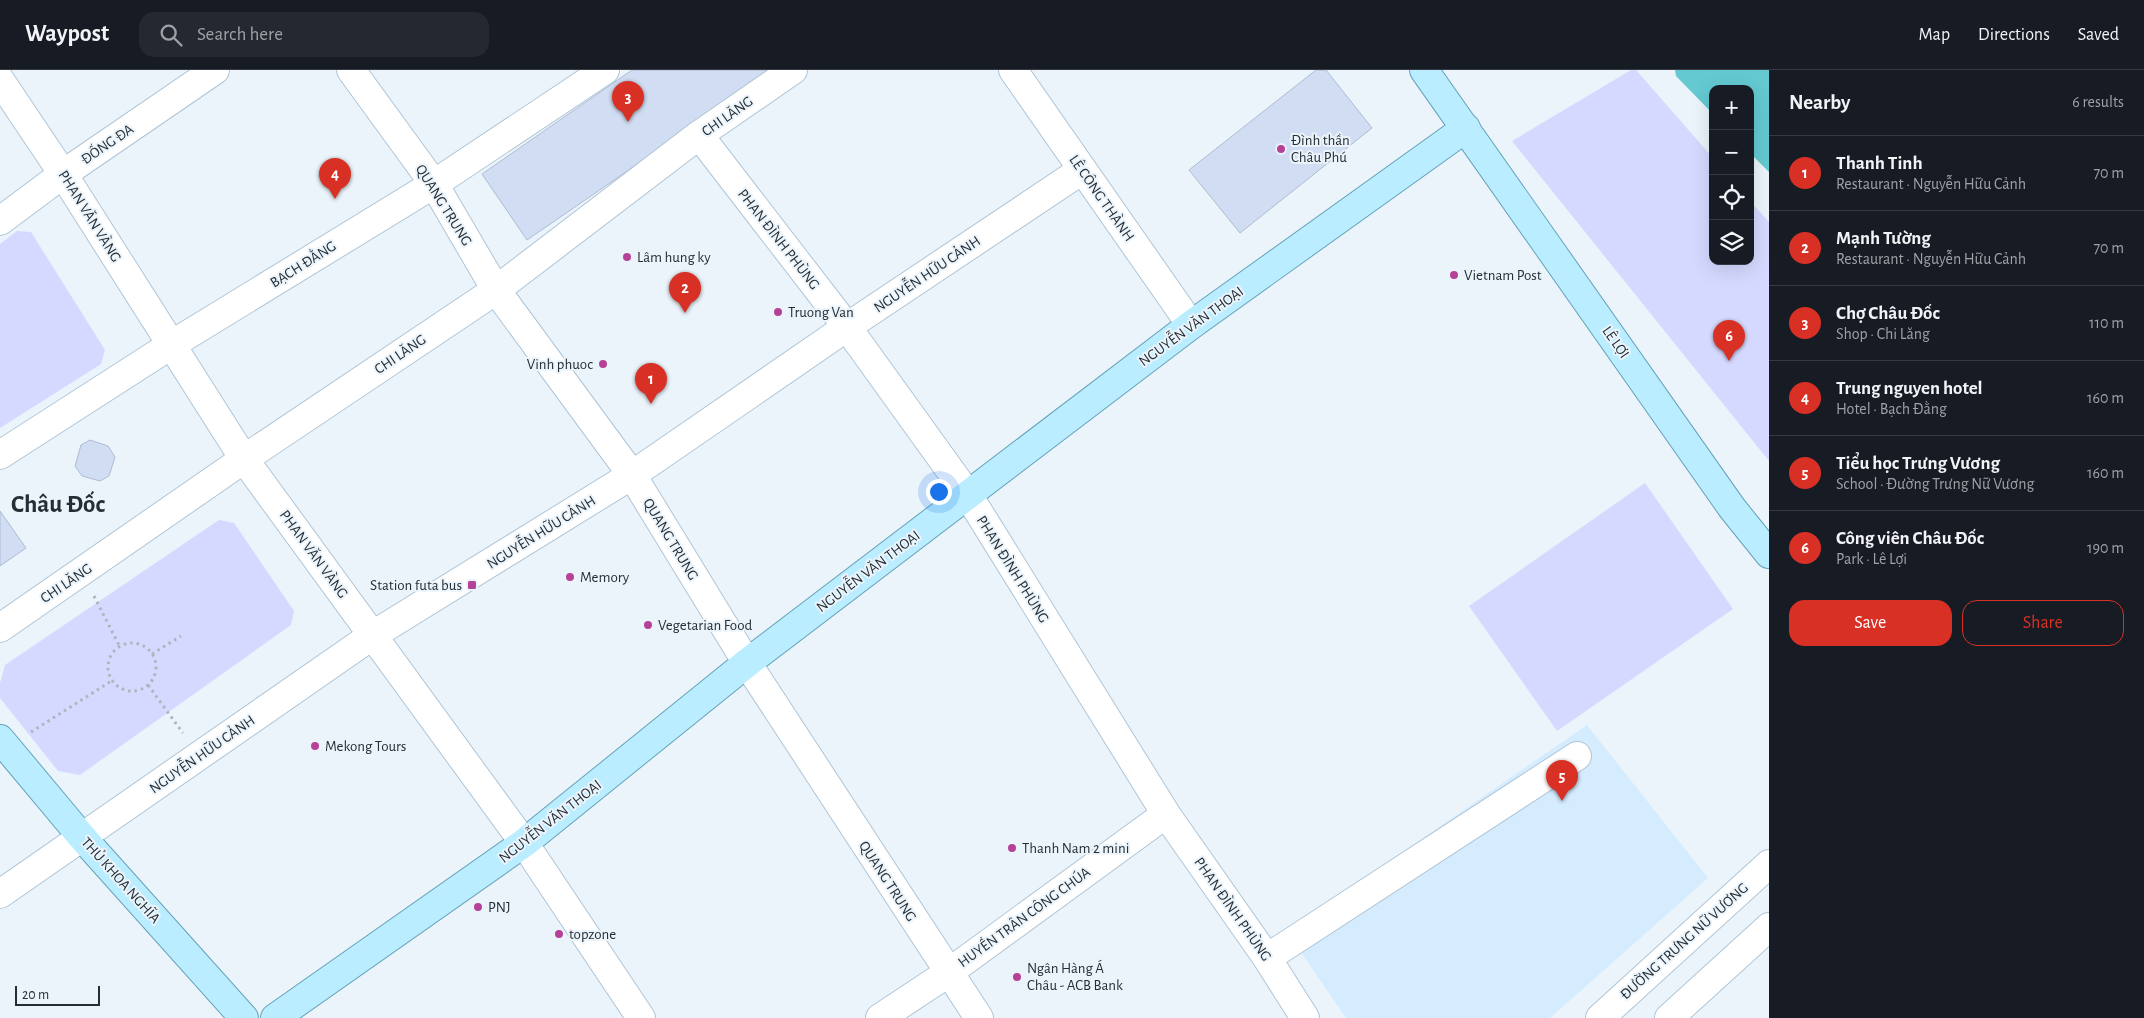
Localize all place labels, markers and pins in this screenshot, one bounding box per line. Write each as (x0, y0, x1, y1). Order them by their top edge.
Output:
pin: 3 (612, 81, 644, 122)
place label: Đình thần Châu Phú (1291, 133, 1350, 165)
marker: Đình thần Châu Phú (1275, 143, 1287, 155)
pin: 4 (319, 158, 351, 199)
place label: Lâm hung ky (637, 250, 711, 265)
marker: Lâm hung ky (621, 251, 633, 263)
place label: Vietnam Post (1464, 268, 1542, 283)
marker: Vietnam Post (1448, 269, 1460, 281)
pin: 2 (669, 272, 701, 313)
place label: Truong Van (788, 305, 854, 320)
marker: Truong Van (772, 306, 784, 318)
pin: 6 (1713, 320, 1745, 361)
place label: Vinh phuoc (527, 357, 593, 372)
marker: Vinh phuoc (597, 358, 609, 370)
pin: 1 (635, 363, 667, 404)
place label: Memory (580, 570, 630, 585)
marker: Memory (564, 571, 576, 583)
place label: Station futa bus (370, 578, 462, 593)
marker: Station futa bus (466, 579, 478, 591)
place label: Vegetarian Food (658, 618, 753, 633)
marker: Vegetarian Food (642, 619, 654, 631)
place label: Mekong Tours (325, 739, 406, 754)
marker: Mekong Tours (309, 740, 321, 752)
pin: 5 (1546, 760, 1578, 801)
place label: Thanh Nam 2 mini (1022, 841, 1129, 856)
marker: Thanh Nam 2 mini (1006, 842, 1018, 854)
place label: PNJ (488, 900, 511, 915)
marker: PNJ (472, 901, 484, 913)
place label: topzone (569, 927, 616, 942)
marker: topzone (553, 928, 565, 940)
place label: Ngân Hàng Á Châu - ACB Bank (1027, 959, 1123, 993)
marker: Ngân Hàng Á Châu - ACB Bank (1011, 971, 1023, 983)

